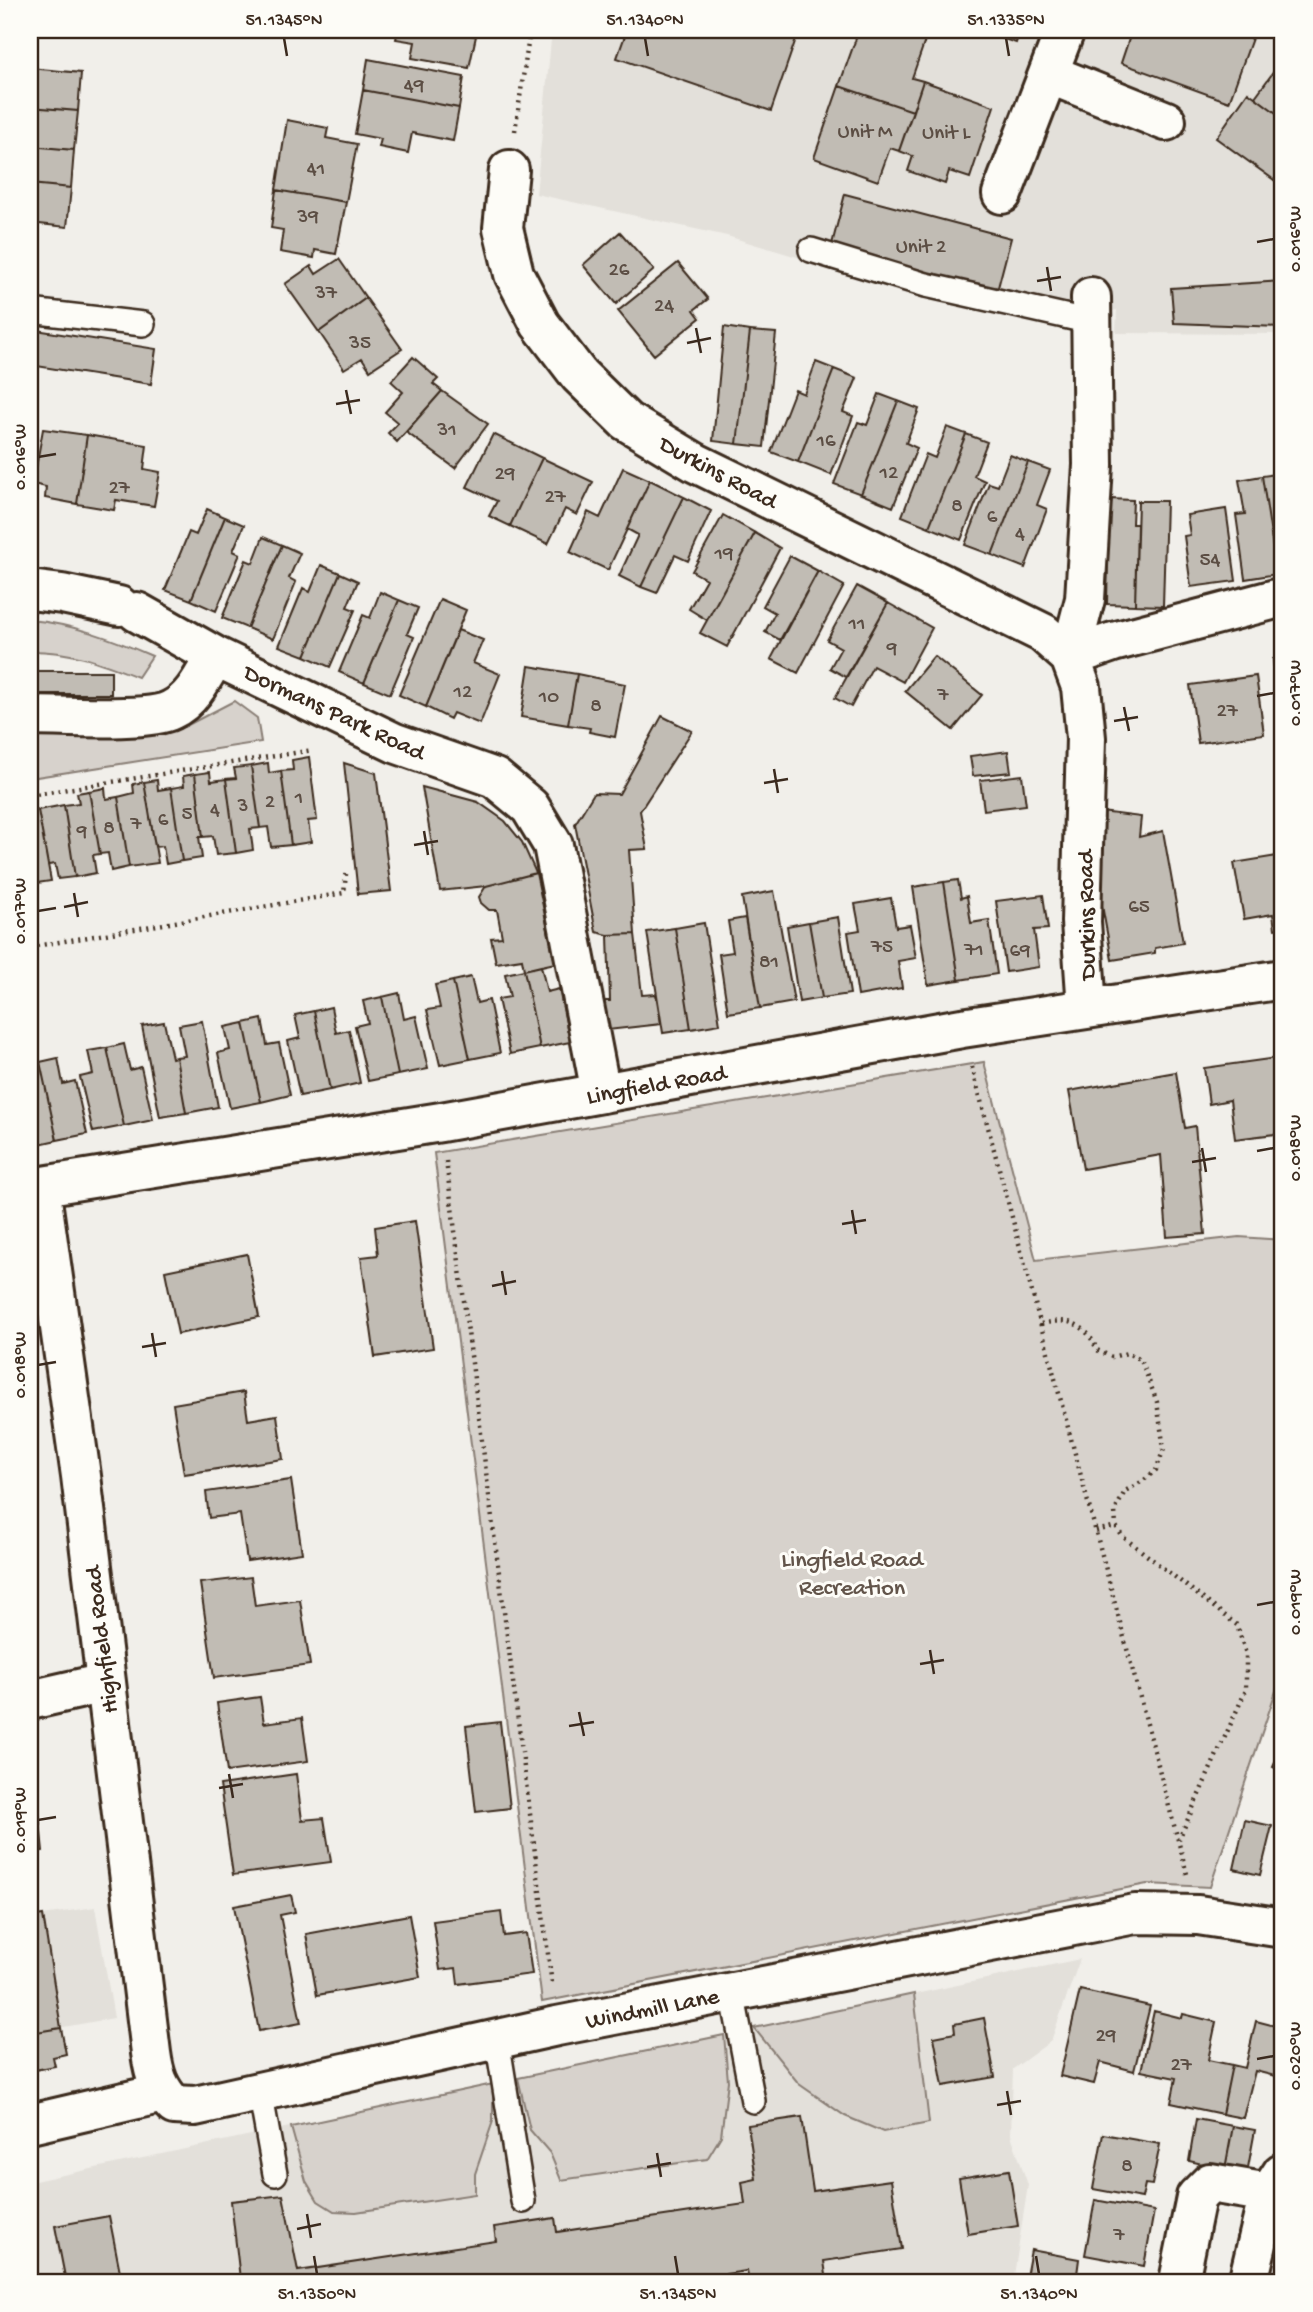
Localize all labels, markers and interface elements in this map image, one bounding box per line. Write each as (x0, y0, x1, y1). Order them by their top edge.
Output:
text: 51.1345°N (246, 11, 322, 32)
text: 51.1340°N (606, 11, 684, 32)
text: 51.1335°N (967, 11, 1045, 32)
house number: 49 (404, 75, 425, 100)
house number: Unit M (838, 121, 893, 146)
house number: Unit L (922, 122, 971, 147)
house number: 41 (307, 158, 325, 183)
house number: 39 (296, 206, 319, 231)
text: 0.016°W (1286, 206, 1307, 272)
house number: Unit 2 (896, 236, 946, 261)
house number: 26 (609, 259, 630, 284)
house number: 37 (314, 282, 338, 307)
house number: 24 (654, 295, 674, 320)
house number: 35 (348, 332, 371, 357)
house number: 31 (436, 419, 457, 444)
text: 0.016°W (11, 424, 32, 490)
street label: Durkins Road (652, 430, 783, 518)
house number: 16 (815, 430, 836, 455)
house number: 12 (879, 462, 898, 487)
house number: 29 (495, 463, 516, 488)
house number: 27 (108, 477, 131, 502)
house number: 27 (544, 486, 567, 511)
house number: 8 (951, 495, 963, 520)
house number: 6 (987, 506, 998, 531)
house number: 4 (1015, 523, 1025, 548)
house number: 19 (713, 543, 734, 568)
house number: 54 (1200, 549, 1221, 574)
house number: 11 (848, 613, 865, 638)
house number: 9 (886, 638, 898, 663)
street label: Dormans Park Road (236, 659, 431, 770)
text: 0.017°W (1286, 660, 1307, 726)
house number: 12 (453, 681, 472, 706)
house number: 7 (937, 684, 950, 709)
house number: 10 (538, 686, 559, 711)
house number: 8 (590, 695, 602, 720)
house number: 27 (1216, 700, 1239, 725)
house number: 1 (294, 787, 303, 812)
house number: 2 (265, 791, 275, 816)
house number: 3 (237, 795, 248, 820)
house number: 4 (210, 799, 220, 824)
house number: 5 (181, 803, 193, 828)
house number: 6 (158, 809, 169, 834)
house number: 7 (130, 813, 143, 838)
house number: 8 (103, 817, 115, 842)
house number: 9 (76, 821, 88, 846)
street label: Durkins Road (1073, 848, 1104, 982)
text: 0.017°W (11, 878, 32, 944)
house number: 65 (1128, 896, 1150, 921)
house number: 75 (870, 936, 893, 961)
house number: 71 (963, 939, 984, 964)
house number: 69 (1009, 940, 1031, 965)
house number: 81 (759, 951, 779, 976)
street label: Lingfield Road (584, 1060, 731, 1113)
text: 0.018°W (1286, 1115, 1307, 1181)
text: 0.018°W (11, 1332, 32, 1398)
park label: Lingfield Road Recreation (781, 1547, 925, 1604)
street label: Highfield Road (80, 1563, 127, 1715)
text: 0.019°W (1286, 1569, 1307, 1635)
text: 0.019°W (11, 1787, 32, 1853)
street label: Windmill Lane (583, 1983, 723, 2038)
text: 0.020°W (1286, 2022, 1307, 2090)
house number: 29 (1096, 2025, 1117, 2050)
house number: 27 (1170, 2054, 1193, 2079)
house number: 8 (1121, 2155, 1133, 2180)
house number: 7 (1113, 2224, 1126, 2249)
text: 51.1350°N (278, 2285, 356, 2306)
text: 51.1345°N (640, 2285, 716, 2306)
text: 51.1340°N (1000, 2285, 1078, 2306)

